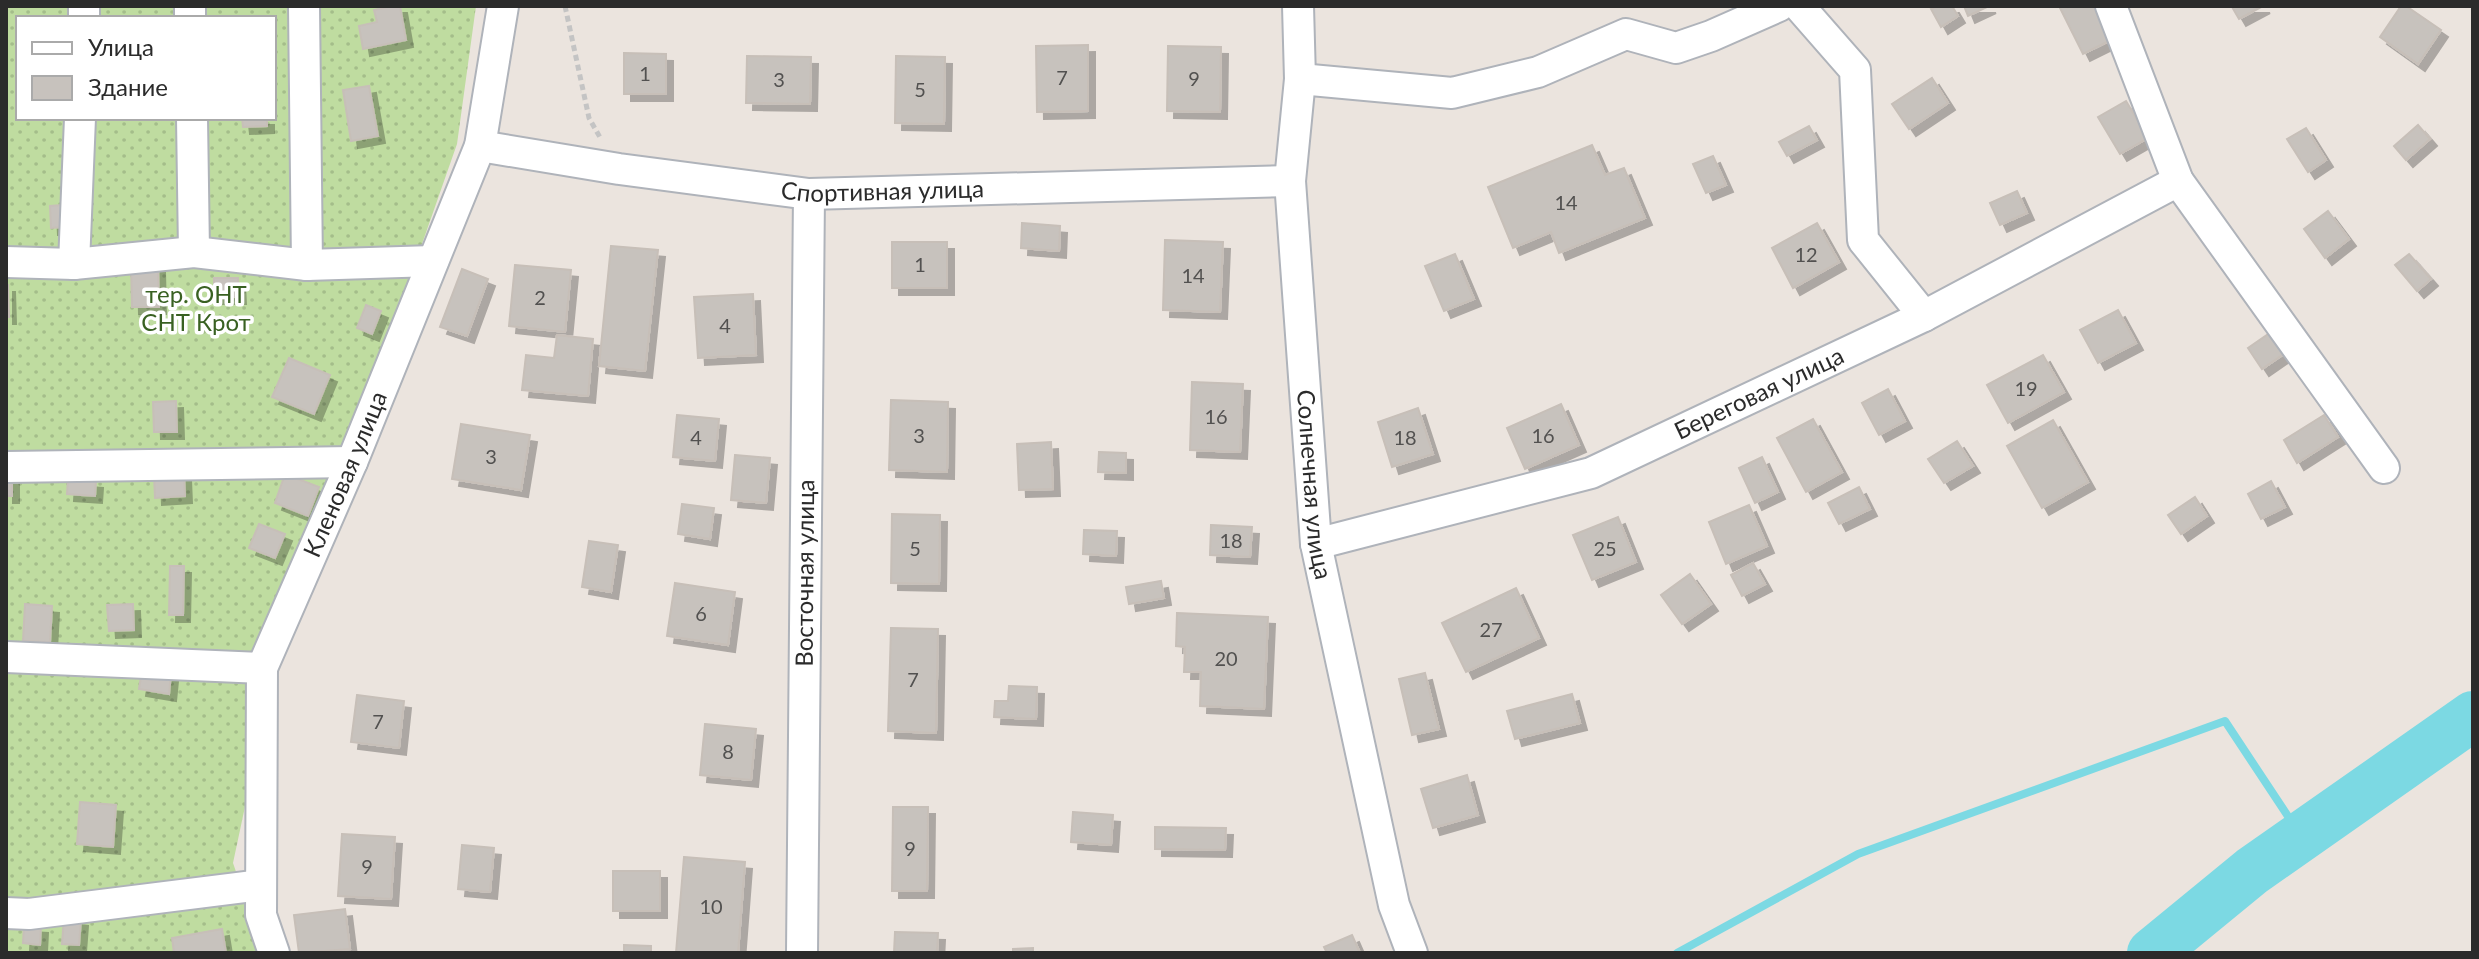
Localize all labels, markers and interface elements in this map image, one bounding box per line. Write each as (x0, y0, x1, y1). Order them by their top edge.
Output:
legend (16, 16, 276, 120)
text: Улица (88, 32, 154, 61)
house number: 1 (639, 61, 651, 85)
house number: 7 (1056, 65, 1068, 89)
house number: 9 (1188, 66, 1200, 90)
house number: 3 (773, 67, 785, 91)
text: Здание (88, 72, 168, 101)
house number: 5 (914, 77, 926, 101)
street label: Спортивная улица (779, 173, 984, 207)
house number: 14 (1554, 190, 1578, 214)
house number: 12 (1794, 242, 1818, 266)
house number: 1 (914, 252, 926, 276)
house number: 14 (1181, 263, 1205, 287)
park label: тер. ОНТ СНТ Крот (141, 279, 251, 336)
house number: 2 (534, 285, 546, 309)
house number: 4 (719, 313, 731, 337)
street label: Береговая улица (1669, 340, 1848, 445)
house number: 19 (2014, 376, 2038, 400)
street label: Кленовая улица (296, 387, 392, 561)
street label: Солнечная улица (1292, 388, 1339, 582)
house number: 16 (1204, 404, 1228, 428)
house number: 3 (913, 423, 925, 447)
house number: 16 (1531, 423, 1555, 447)
house number: 4 (690, 425, 702, 449)
house number: 18 (1393, 425, 1417, 449)
house number: 3 (485, 444, 497, 468)
street label: Восточная улица (789, 479, 819, 667)
house number: 18 (1219, 528, 1243, 552)
house number: 5 (909, 536, 921, 560)
house number: 25 (1593, 536, 1617, 560)
house number: 6 (695, 601, 707, 625)
house number: 27 (1479, 617, 1503, 641)
house number: 20 (1214, 646, 1238, 670)
house number: 7 (907, 667, 919, 691)
house number: 7 (372, 709, 384, 733)
house number: 8 (722, 739, 734, 763)
house number: 9 (904, 836, 916, 860)
house number: 9 (361, 854, 373, 878)
house number: 10 (699, 894, 723, 918)

